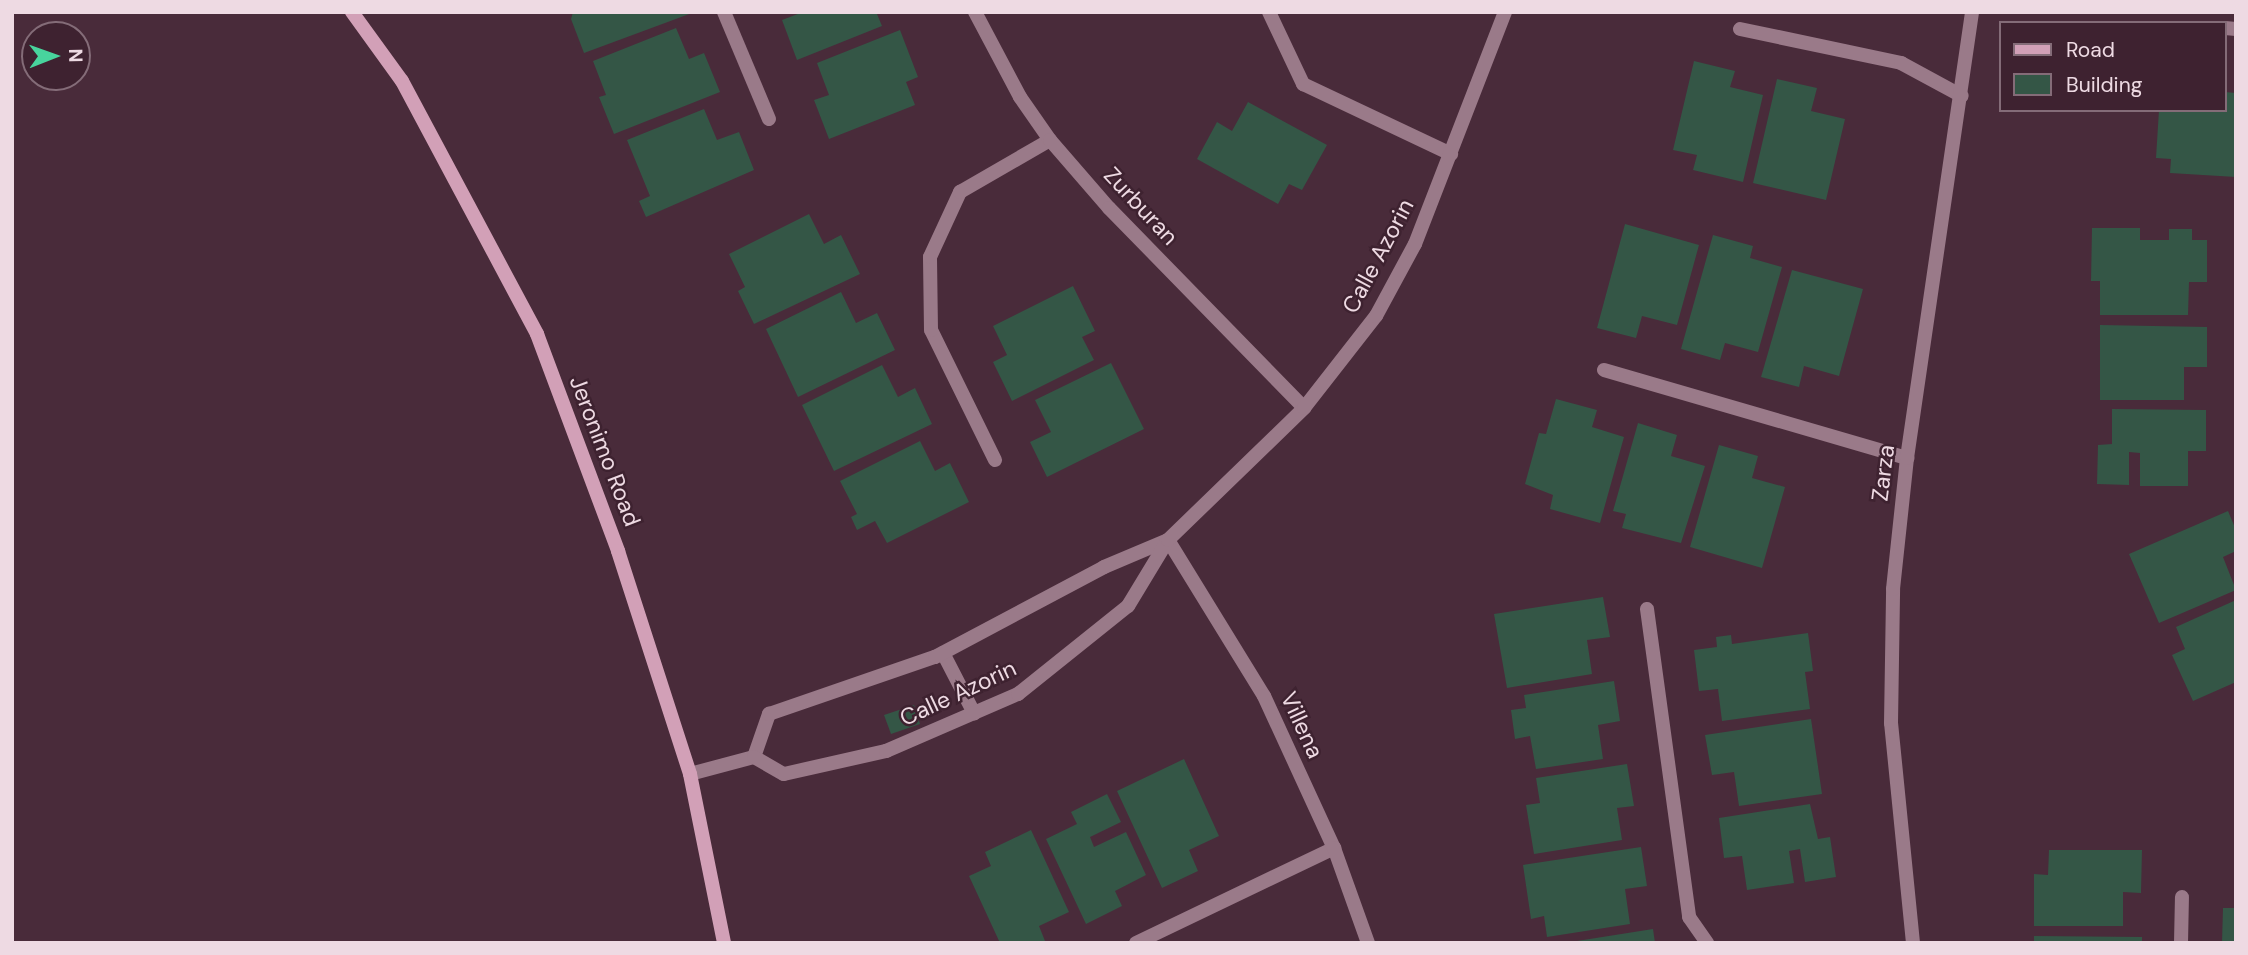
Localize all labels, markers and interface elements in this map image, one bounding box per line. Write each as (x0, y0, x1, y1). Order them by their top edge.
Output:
north arrow (21, 21, 91, 91)
legend (2000, 21, 2227, 112)
text: Road (2066, 36, 2115, 64)
text: N (63, 49, 88, 63)
text: Building (2066, 71, 2142, 99)
street label: Zurburan (1098, 162, 1184, 250)
street label: Calle Azorin (1336, 194, 1420, 318)
street label: Jeronimo Road (564, 372, 646, 530)
street label: Zarza (1866, 443, 1900, 503)
street label: Calle Azorin (895, 654, 1021, 732)
street label: Villena (1275, 687, 1329, 763)

